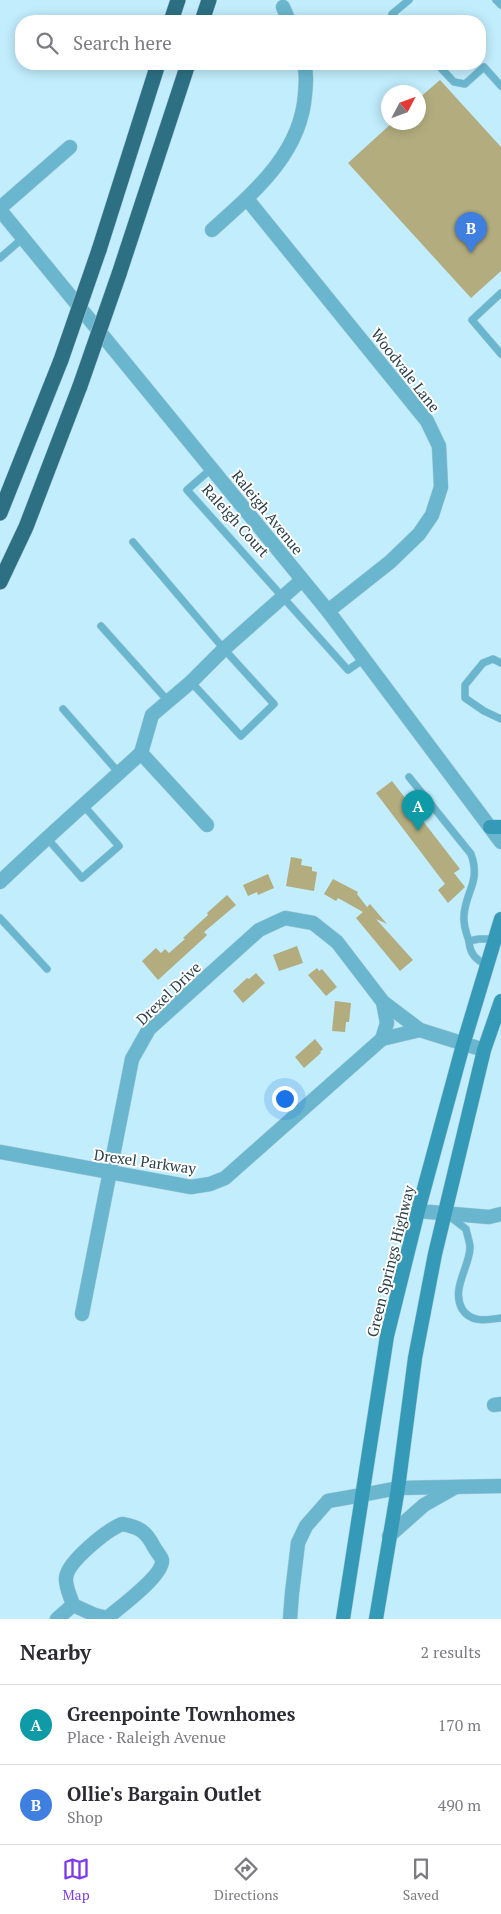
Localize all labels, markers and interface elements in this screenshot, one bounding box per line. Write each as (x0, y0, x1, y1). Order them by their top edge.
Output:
search box (15, 15, 486, 70)
icon: search (33, 29, 61, 57)
text: Search here (73, 30, 172, 55)
north arrow (381, 85, 426, 130)
pin: B (455, 212, 487, 253)
street label: Woodvale Lane (367, 324, 445, 416)
street label: Raleigh Avenue (228, 466, 308, 558)
street label: Raleigh Court (198, 479, 274, 561)
pin: A (402, 790, 434, 831)
street label: Drexel Drive (131, 957, 205, 1029)
your location (272, 1086, 298, 1112)
street label: Drexel Parkway (93, 1144, 198, 1178)
street label: Green Springs Highway (361, 1183, 419, 1339)
text: Nearby (20, 1638, 91, 1666)
text: 2 results (421, 1641, 481, 1663)
text: Greenpointe Townhomes (67, 1701, 295, 1726)
text: A (30, 1714, 42, 1736)
text: 170 m (438, 1714, 481, 1736)
text: Place · Raleigh Avenue (67, 1726, 226, 1748)
text: Ollie's Bargain Outlet (67, 1781, 262, 1806)
text: B (31, 1794, 41, 1816)
text: 490 m (438, 1794, 481, 1816)
text: Shop (67, 1806, 103, 1828)
tab: Map (62, 1855, 90, 1904)
tab: Directions (214, 1855, 279, 1904)
tab: Saved (403, 1855, 439, 1904)

